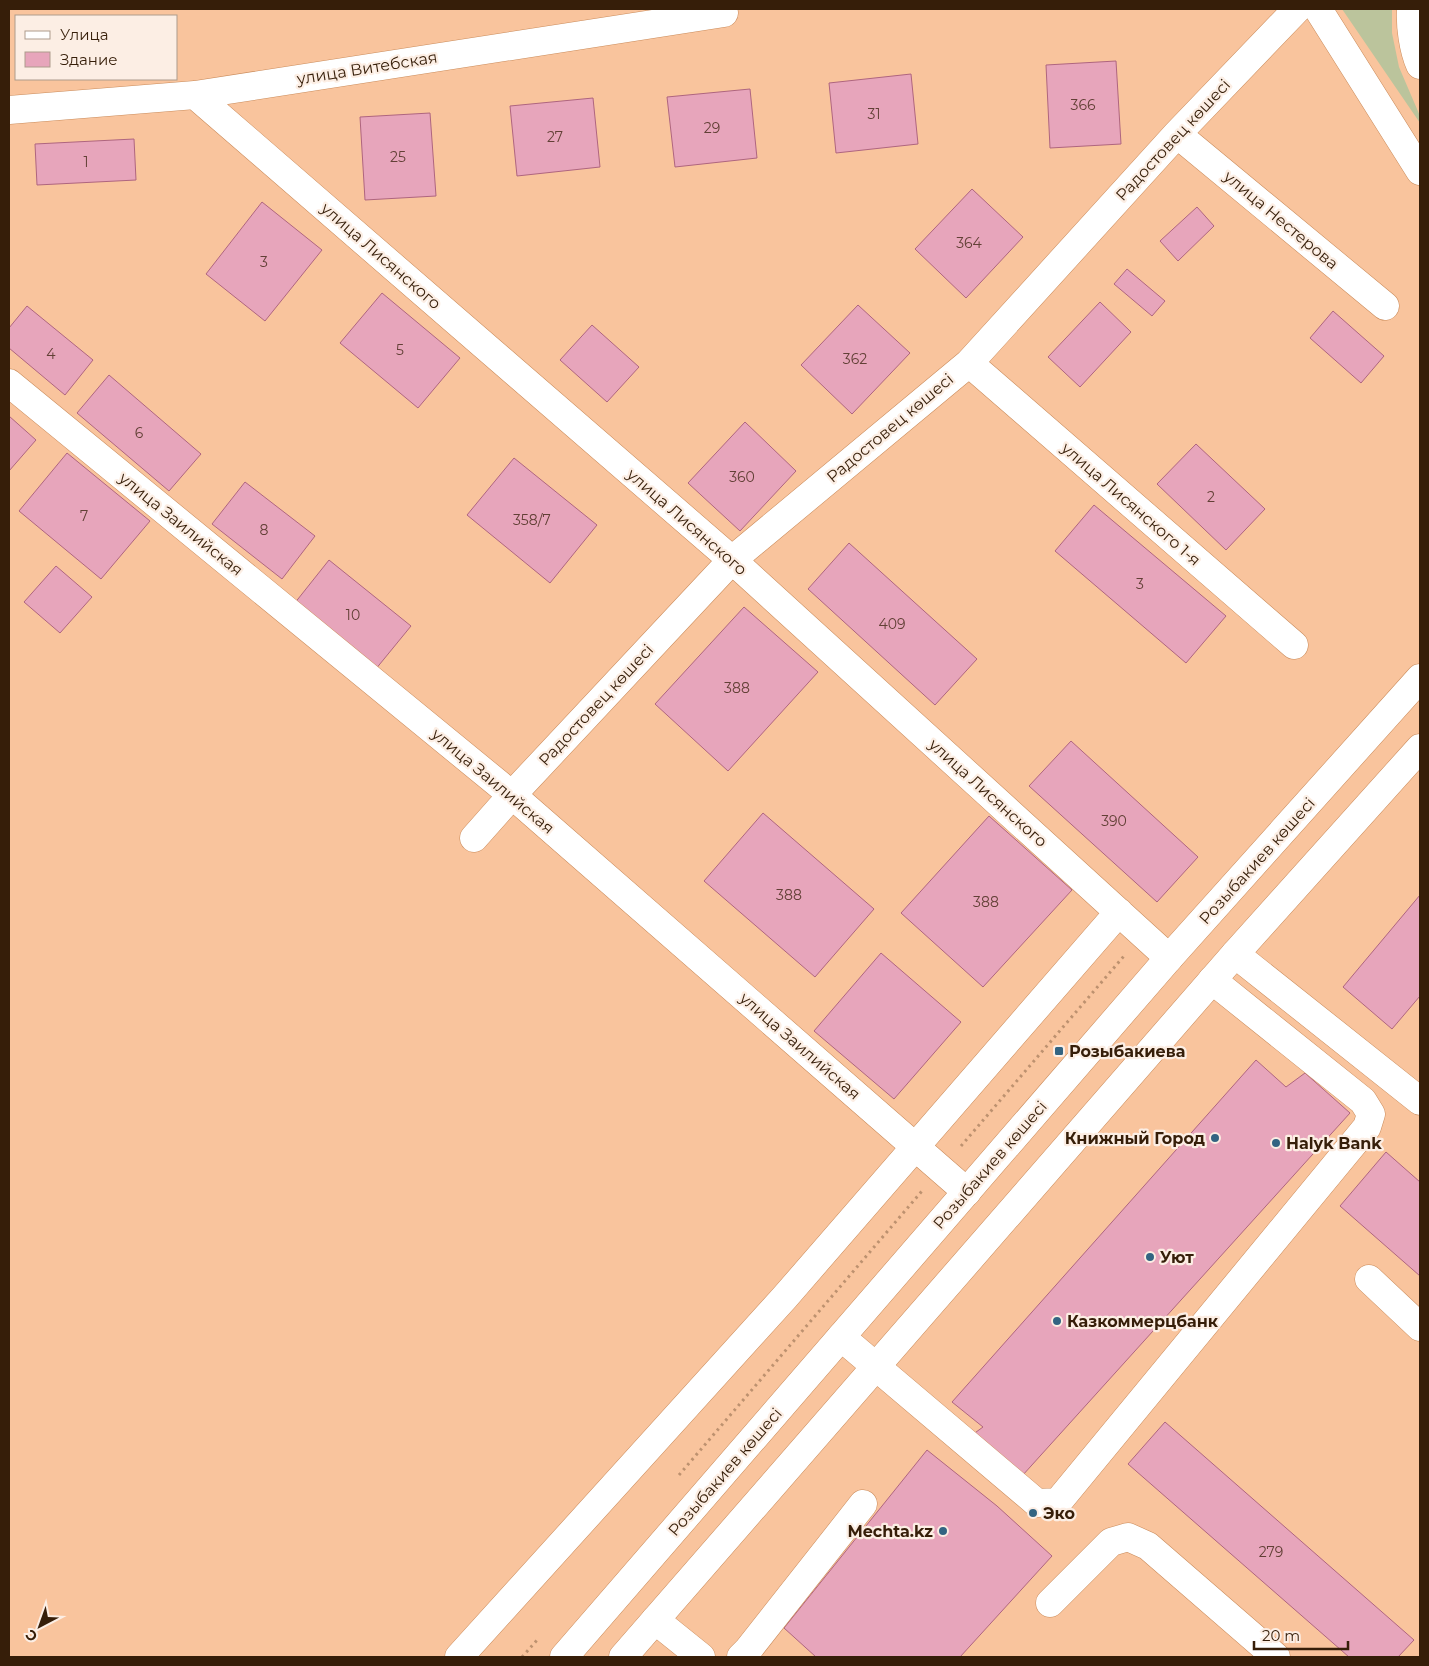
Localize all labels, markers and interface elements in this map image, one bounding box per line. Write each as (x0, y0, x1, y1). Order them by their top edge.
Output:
legend (15, 15, 178, 80)
text: Улица (60, 25, 108, 44)
street label: улица Витебская (294, 48, 439, 89)
text: Здание (60, 50, 118, 69)
street label: Радостовец көшесі (1112, 75, 1234, 205)
house number: 366 (1071, 96, 1096, 114)
house number: 31 (868, 105, 880, 123)
house number: 29 (704, 119, 720, 137)
house number: 27 (547, 128, 563, 146)
house number: 25 (390, 148, 406, 166)
house number: 1 (83, 153, 89, 171)
street label: улица Нестерова (1219, 166, 1342, 273)
street label: улица Лисянского (316, 198, 445, 313)
house number: 364 (956, 234, 983, 252)
house number: 3 (260, 253, 268, 271)
house number: 5 (396, 341, 404, 359)
house number: 4 (46, 345, 56, 363)
house number: 362 (843, 350, 867, 368)
street label: Радостовец көшесі (823, 370, 957, 486)
house number: 6 (135, 424, 144, 442)
street label: улица Лисянского 1-я (1057, 438, 1204, 570)
street label: улица Лисянского (622, 464, 751, 579)
street label: улица Заилийская (115, 468, 247, 580)
house number: 360 (729, 468, 755, 486)
house number: 2 (1207, 488, 1215, 506)
house number: 7 (80, 507, 88, 525)
house number: 358/7 (513, 511, 551, 529)
house number: 8 (260, 521, 269, 539)
house number: 3 (1136, 575, 1144, 593)
house number: 10 (346, 606, 360, 624)
house number: 409 (878, 615, 906, 633)
street label: Радостовец көшесі (535, 640, 657, 770)
house number: 388 (724, 679, 750, 697)
street label: улица Заилийская (427, 724, 558, 838)
street label: улица Лисянского (924, 734, 1051, 851)
street label: Розыбакиев көшесі (1195, 794, 1319, 928)
house number: 390 (1101, 812, 1127, 830)
house number: 388 (776, 886, 802, 904)
house number: 388 (973, 893, 999, 911)
street label: улица Заилийская (735, 988, 864, 1104)
place label: Розыбакиева (1069, 1042, 1185, 1061)
marker: Розыбакиева (1053, 1045, 1065, 1057)
street label: Розыбакиев көшесі (929, 1097, 1051, 1233)
place label: Книжный Город (1065, 1129, 1205, 1148)
marker: Книжный Город (1209, 1132, 1221, 1144)
place label: Halyk Bank (1286, 1134, 1382, 1153)
marker: Halyk Bank (1270, 1137, 1282, 1149)
place label: Уют (1160, 1248, 1194, 1267)
marker: Уют (1144, 1251, 1156, 1263)
place label: Казкоммерцбанк (1067, 1312, 1219, 1331)
marker: Казкоммерцбанк (1051, 1315, 1063, 1327)
street label: Розыбакиев көшесі (664, 1404, 786, 1540)
place label: Эко (1043, 1504, 1075, 1523)
marker: Эко (1027, 1507, 1039, 1519)
place label: Mechta.kz (847, 1522, 933, 1541)
marker: Mechta.kz (937, 1525, 949, 1537)
house number: 279 (1259, 1543, 1283, 1561)
north arrow (15, 1601, 65, 1651)
scale bar (1254, 1618, 1348, 1650)
text: С (22, 1626, 41, 1646)
text: 20 m (1262, 1626, 1300, 1645)

